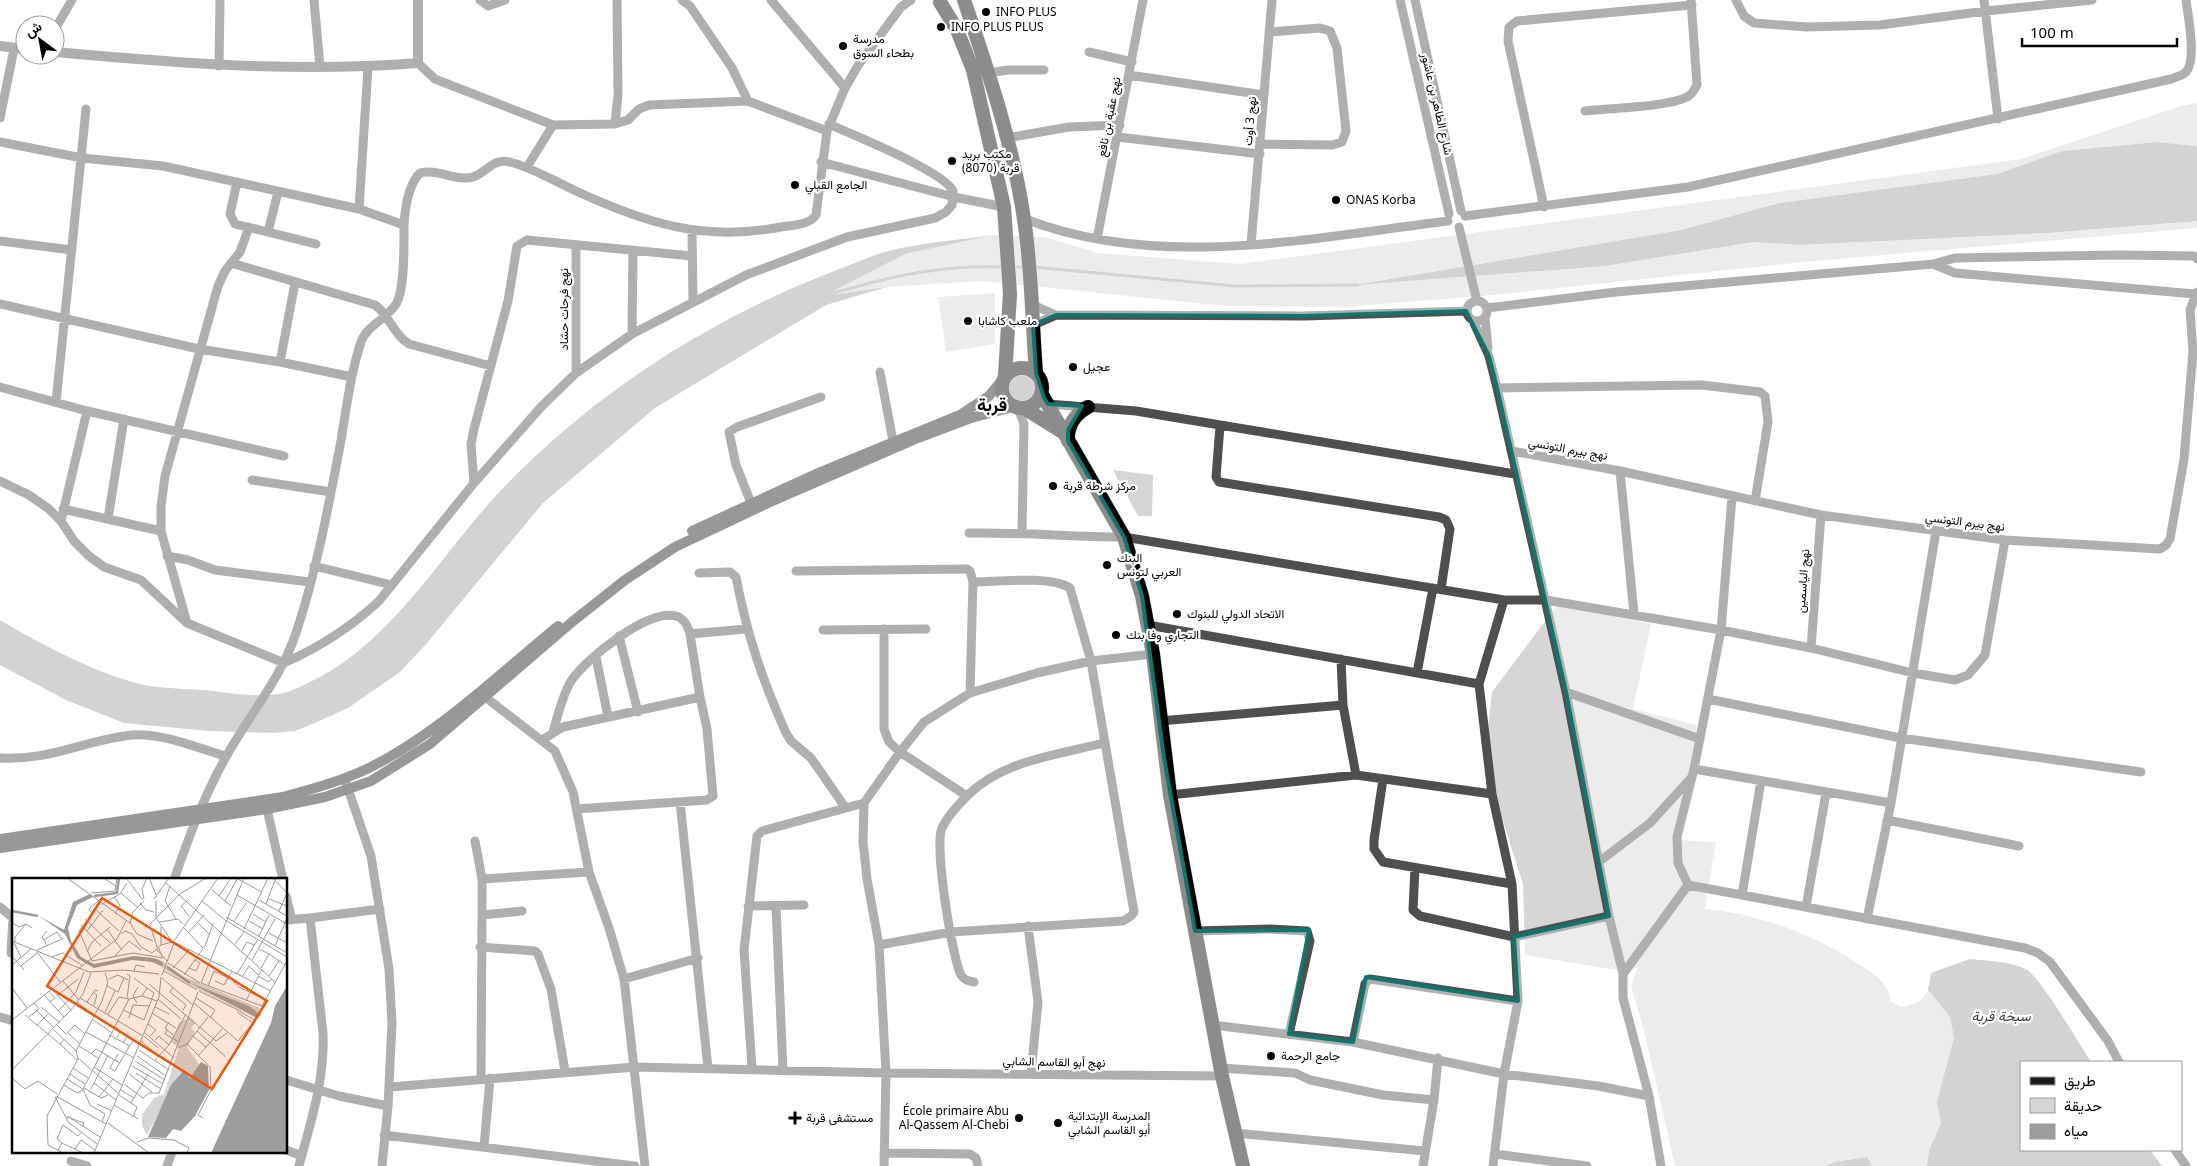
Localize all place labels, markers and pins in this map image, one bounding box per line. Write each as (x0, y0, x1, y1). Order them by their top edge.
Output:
place label: INFO PLUS (996, 3, 1057, 20)
marker: INFO PLUS (980, 6, 992, 18)
place label: INFO PLUS PLUS (951, 18, 1044, 35)
marker: INFO PLUS PLUS (935, 21, 947, 33)
place label: مدرسة بطحاء السوق (853, 30, 914, 61)
marker: مدرسة بطحاء السوق (837, 40, 849, 52)
place label: مكتب بريد قربة (8070) (962, 145, 1019, 176)
marker: مكتب بريد قربة (8070) (946, 155, 958, 167)
place label: الجامع القبلي (805, 176, 867, 195)
marker: الجامع القبلي (789, 179, 801, 191)
place label: ONAS Korba (1346, 191, 1416, 208)
marker: ONAS Korba (1330, 194, 1342, 206)
place label: ملعب كاشابا (978, 312, 1037, 329)
marker: ملعب كاشابا (962, 315, 974, 327)
place label: عجيل (1083, 358, 1110, 375)
marker: عجيل (1067, 361, 1079, 373)
place label: مركز شرطة قربة (1063, 477, 1136, 494)
marker: مركز شرطة قربة (1047, 480, 1059, 492)
place label: البنك العربي لتونس (1117, 549, 1181, 582)
marker: البنك العربي لتونس (1101, 559, 1113, 571)
place label: الاتحاد الدولي للبنوك (1187, 605, 1284, 624)
marker: الاتحاد الدولي للبنوك (1171, 608, 1183, 620)
place label: التجاري وفا بنك (1126, 626, 1199, 645)
marker: التجاري وفا بنك (1110, 629, 1122, 641)
place label: جامع الرحمة (1281, 1047, 1340, 1065)
marker: جامع الرحمة (1265, 1050, 1277, 1062)
place label: École primaire Abu Al-Qassem Al-Chebi (899, 1102, 1009, 1133)
place label: المدرسة الإبتدائية أبو القاسم الشابي (1068, 1107, 1150, 1140)
place label: مستشفى قربة (806, 1109, 873, 1126)
marker: مستشفى قربة (788, 1111, 802, 1125)
marker: École primaire Abu Al-Qassem Al-Chebi (1013, 1112, 1025, 1124)
marker: المدرسة الإبتدائية أبو القاسم الشابي (1052, 1117, 1064, 1129)

